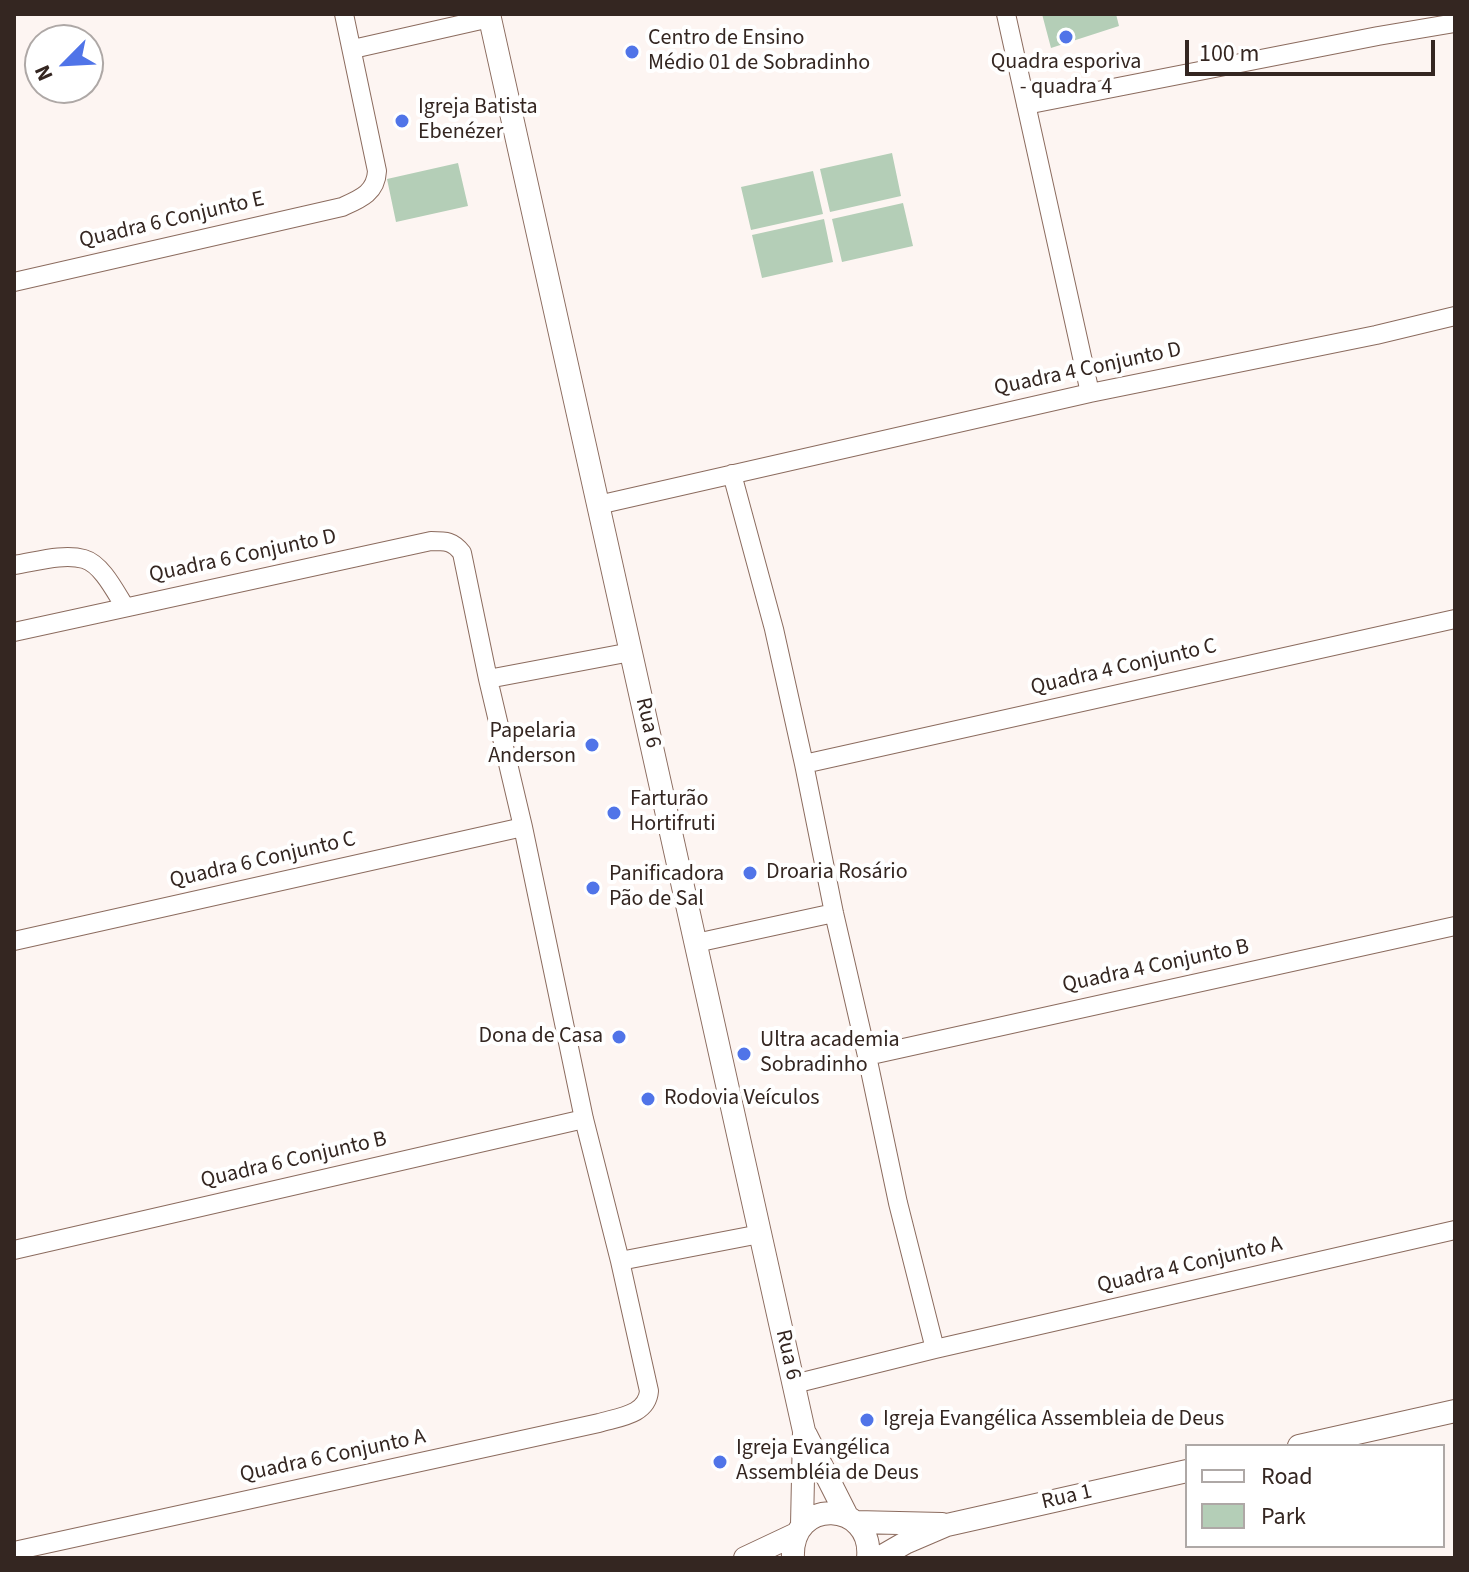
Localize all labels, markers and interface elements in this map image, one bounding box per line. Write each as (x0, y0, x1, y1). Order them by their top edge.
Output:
north arrow (24, 24, 104, 104)
scale bar (1189, 24, 1439, 74)
place label: Centro de Ensino Médio 01 de Sobradinho (648, 26, 870, 78)
marker: Quadra esporiva - quadra 4 (1057, 28, 1075, 46)
text: 100 m (1199, 36, 1259, 71)
marker: Centro de Ensino Médio 01 de Sobradinho (623, 43, 641, 61)
place label: Quadra esporiva - quadra 4 (991, 50, 1141, 102)
text: N (26, 60, 61, 86)
place label: Igreja Batista Ebenézer (418, 95, 538, 146)
marker: Igreja Batista Ebenézer (393, 112, 411, 130)
street label: Quadra 6 Conjunto E (77, 187, 267, 255)
street label: Quadra 4 Conjunto D (992, 337, 1184, 403)
street label: Quadra 6 Conjunto D (147, 524, 339, 590)
street label: Quadra 4 Conjunto C (1029, 634, 1219, 702)
street label: Rua 6 (628, 695, 666, 751)
place label: Papelaria Anderson (488, 719, 576, 770)
marker: Papelaria Anderson (583, 736, 601, 754)
place label: Farturão Hortifruti (630, 787, 716, 838)
marker: Farturão Hortifruti (605, 804, 623, 822)
street label: Quadra 6 Conjunto C (168, 827, 358, 895)
place label: Droaria Rosário (766, 860, 908, 886)
place label: Panificadora Pão de Sal (609, 862, 724, 914)
marker: Droaria Rosário (741, 864, 759, 882)
marker: Panificadora Pão de Sal (584, 879, 602, 897)
street label: Quadra 4 Conjunto B (1060, 934, 1252, 1000)
place label: Dona de Casa (479, 1024, 603, 1050)
marker: Dona de Casa (610, 1028, 628, 1046)
place label: Ultra academia Sobradinho (760, 1028, 900, 1080)
marker: Ultra academia Sobradinho (735, 1045, 753, 1063)
place label: Rodovia Veículos (664, 1086, 819, 1112)
marker: Rodovia Veículos (639, 1090, 657, 1108)
street label: Quadra 6 Conjunto B (198, 1127, 390, 1195)
street label: Quadra 4 Conjunto A (1095, 1232, 1285, 1300)
street label: Rua 6 (768, 1327, 806, 1383)
place label: Igreja Evangélica Assembleia de Deus (883, 1407, 1224, 1433)
marker: Igreja Evangélica Assembleia de Deus (858, 1411, 876, 1429)
street label: Quadra 6 Conjunto A (238, 1424, 428, 1490)
place label: Igreja Evangélica Assembléia de Deus (736, 1436, 919, 1488)
legend (1185, 1444, 1445, 1548)
marker: Igreja Evangélica Assembléia de Deus (711, 1453, 729, 1471)
text: Road (1261, 1459, 1313, 1494)
street label: Rua 1 (1039, 1479, 1095, 1517)
text: Park (1261, 1499, 1306, 1534)

